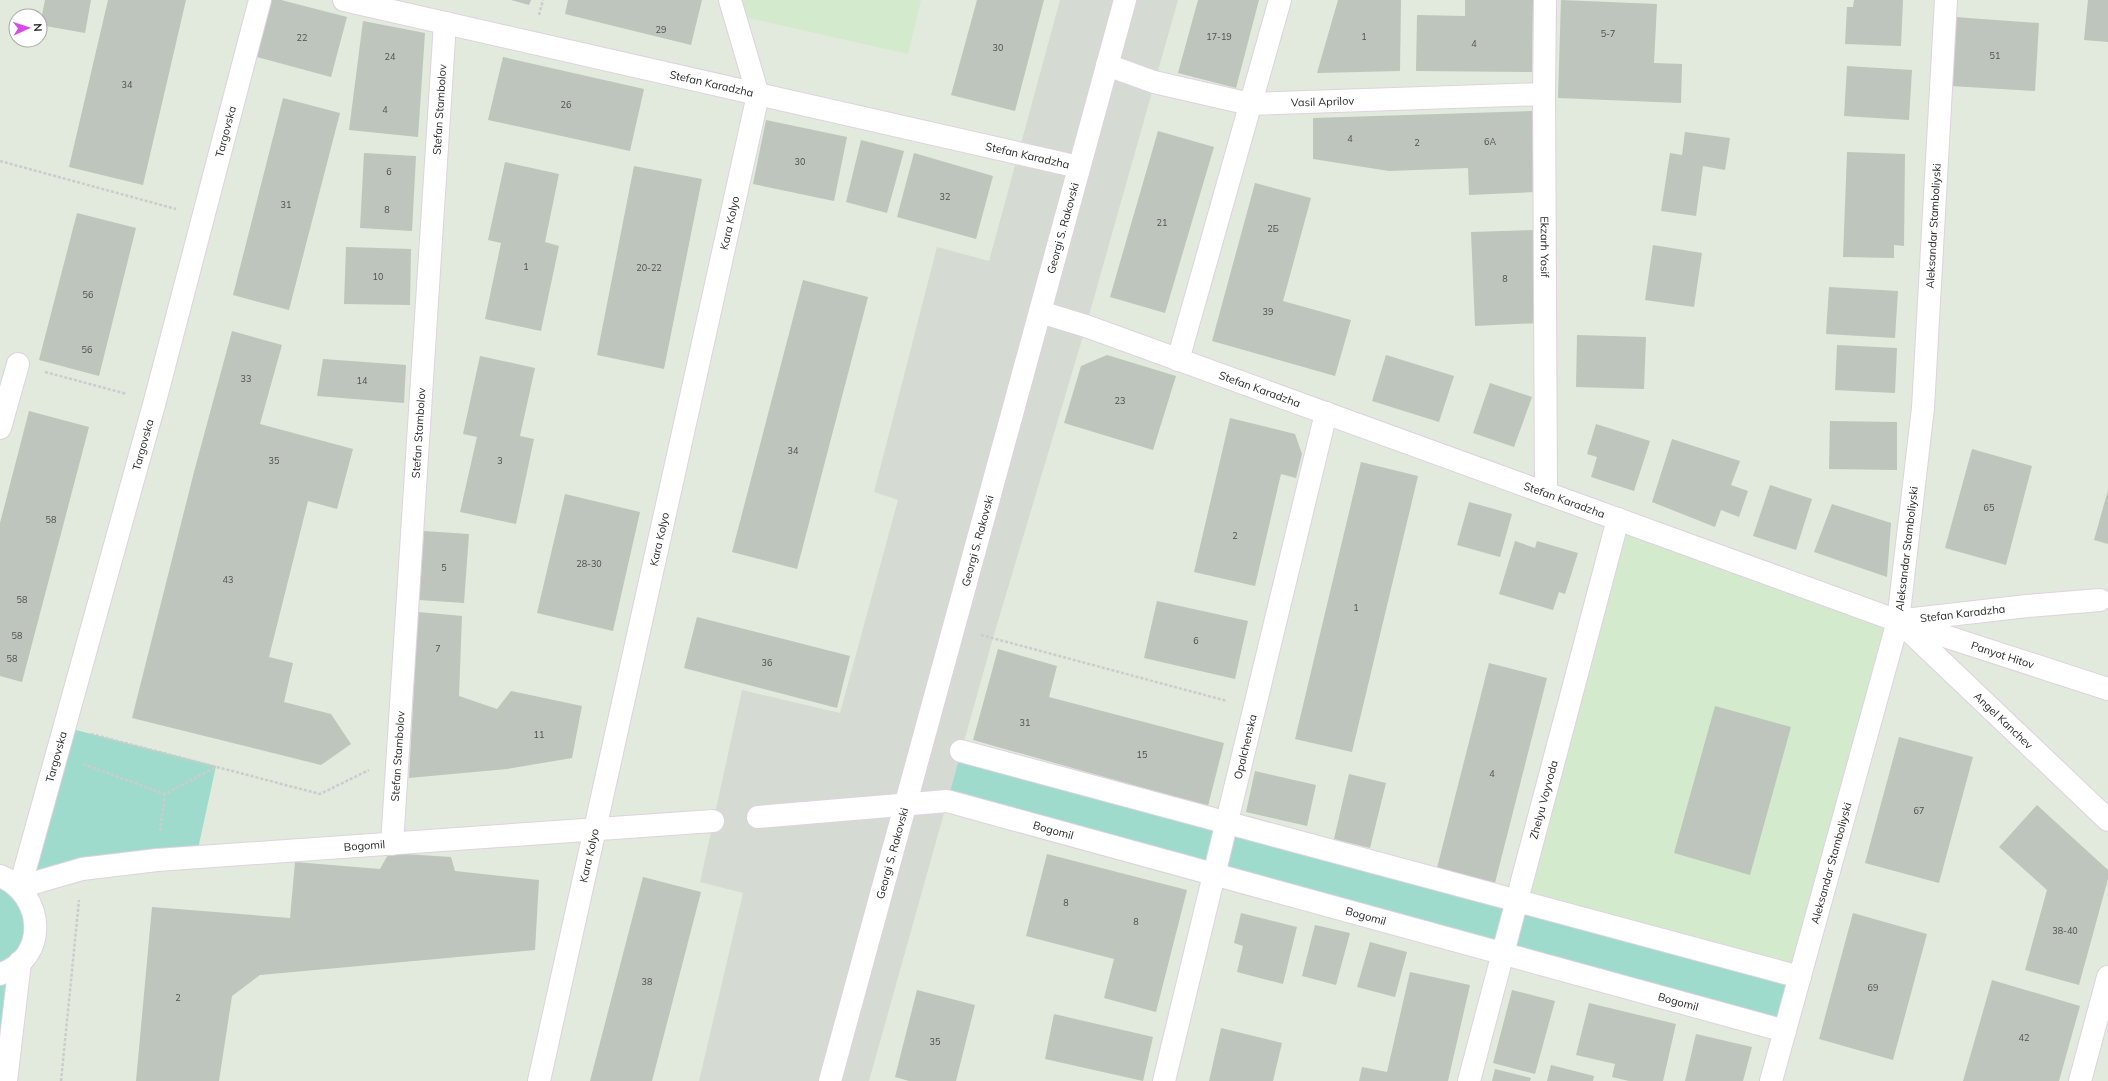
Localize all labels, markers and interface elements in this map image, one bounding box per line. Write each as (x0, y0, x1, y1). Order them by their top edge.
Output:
north arrow (8, 8, 48, 48)
text: N (31, 23, 45, 32)
house number: 29 (656, 24, 666, 35)
house number: 5-7 (1601, 28, 1615, 39)
house number: 17-19 (1206, 31, 1232, 42)
house number: 1 (1361, 31, 1367, 42)
house number: 22 (297, 32, 307, 43)
house number: 4 (1471, 38, 1477, 49)
house number: 30 (993, 42, 1003, 53)
house number: 51 (1990, 50, 2000, 61)
house number: 24 (385, 51, 396, 62)
street label: Stefan Stambolov (430, 64, 449, 155)
street label: Stefan Karadzha (668, 67, 755, 100)
house number: 34 (122, 79, 133, 90)
street label: Vasil Aprilov (1291, 93, 1354, 110)
house number: 26 (561, 99, 571, 110)
street label: Targovska (212, 104, 239, 159)
house number: 4 (382, 104, 388, 115)
house number: 4 (1347, 133, 1353, 144)
house number: 6A (1484, 136, 1496, 147)
house number: 2 (1414, 137, 1420, 148)
street label: Stefan Karadzha (984, 139, 1071, 172)
house number: 30 (795, 156, 805, 167)
street label: Aleksandar Stamboliyski (1923, 163, 1944, 289)
house number: 6 (386, 166, 392, 177)
street label: Georgi S. Rakovski (1044, 181, 1082, 275)
house number: 32 (940, 191, 950, 202)
street label: Kara Kolyo (717, 195, 742, 251)
house number: 31 (281, 199, 291, 210)
house number: 8 (384, 204, 390, 215)
street label: Ekzarh Yosif (1538, 216, 1552, 278)
house number: 21 (1157, 217, 1167, 228)
house number: 2Б (1267, 223, 1279, 234)
house number: 1 (523, 261, 529, 272)
house number: 20-22 (636, 262, 662, 273)
house number: 10 (373, 271, 383, 282)
house number: 8 (1502, 273, 1508, 284)
house number: 56 (83, 289, 93, 300)
house number: 39 (1263, 306, 1273, 317)
house number: 56 (82, 344, 92, 355)
street label: Stefan Karadzha (1217, 368, 1303, 410)
house number: 33 (241, 373, 251, 384)
house number: 14 (357, 375, 368, 386)
street label: Stefan Stambolov (409, 387, 428, 479)
house number: 23 (1115, 395, 1125, 406)
street label: Targovska (129, 418, 157, 472)
house number: 34 (788, 445, 799, 456)
house number: 35 (269, 455, 280, 466)
house number: 3 (497, 455, 503, 466)
street label: Stefan Karadzha (1522, 479, 1607, 521)
street label: Aleksandar Stamboliyski (1892, 486, 1921, 612)
street label: Georgi S. Rakovski (958, 494, 997, 588)
house number: 65 (1984, 502, 1995, 513)
street label: Kara Kolyo (647, 511, 672, 567)
house number: 58 (46, 514, 56, 525)
house number: 2 (1232, 530, 1238, 541)
house number: 28-30 (576, 558, 602, 569)
house number: 5 (441, 562, 447, 573)
house number: 43 (223, 574, 233, 585)
house number: 58 (17, 594, 27, 605)
house number: 1 (1353, 602, 1359, 613)
street label: Stefan Karadzha (1919, 602, 2006, 625)
house number: 58 (12, 630, 22, 641)
house number: 6 (1193, 635, 1199, 646)
street label: Panyot Hitov (1969, 638, 2036, 672)
house number: 7 (435, 643, 441, 654)
house number: 58 (7, 653, 17, 664)
house number: 36 (762, 657, 772, 668)
street label: Angel Kanchev (1971, 689, 2036, 752)
street label: Stefan Stambolov (388, 710, 408, 802)
street label: Opalchenska (1230, 713, 1260, 781)
house number: 31 (1020, 717, 1030, 728)
house number: 11 (534, 729, 544, 740)
street label: Targovska (42, 730, 70, 784)
house number: 15 (1137, 749, 1148, 760)
street label: Zhelyu Voyvoda (1526, 759, 1561, 841)
house number: 4 (1489, 768, 1495, 779)
street label: Aleksandar Stamboliyski (1808, 801, 1855, 926)
house number: 67 (1914, 805, 1924, 816)
street label: Georgi S. Rakovski (873, 806, 911, 900)
street label: Bogomil (1031, 818, 1075, 842)
street label: Kara Kolyo (576, 827, 602, 884)
street label: Bogomil (343, 837, 386, 854)
house number: 8 (1063, 897, 1069, 908)
street label: Bogomil (1344, 904, 1388, 928)
house number: 8 (1133, 916, 1139, 927)
house number: 38-40 (2052, 925, 2078, 936)
house number: 38 (642, 976, 652, 987)
house number: 69 (1868, 982, 1878, 993)
street label: Bogomil (1656, 989, 1700, 1014)
house number: 2 (175, 992, 181, 1003)
house number: 42 (2019, 1032, 2029, 1043)
house number: 35 (930, 1036, 941, 1047)

